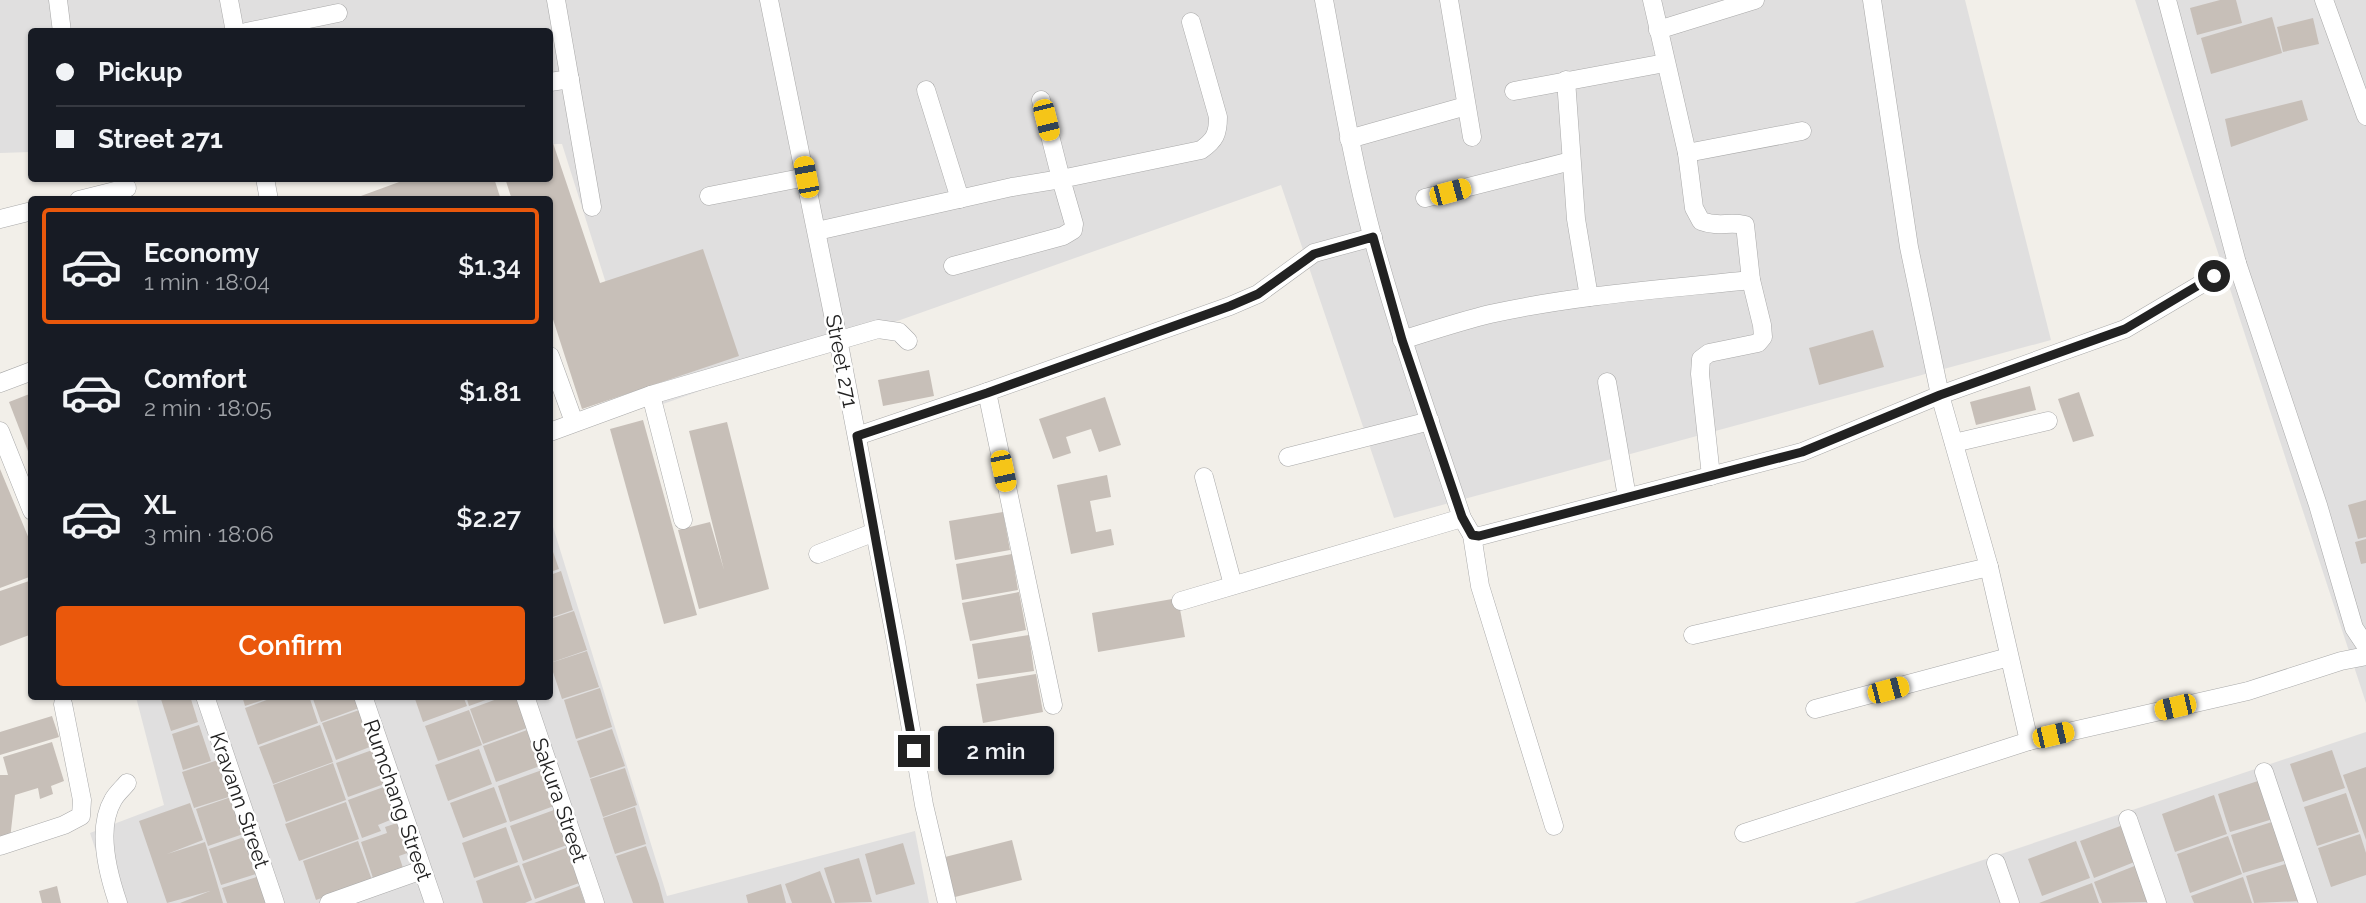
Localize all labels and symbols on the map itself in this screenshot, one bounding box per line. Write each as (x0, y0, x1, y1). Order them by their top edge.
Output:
car (1031, 97, 1062, 143)
car (792, 154, 821, 200)
car (1427, 176, 1474, 208)
route start (2198, 260, 2230, 292)
street label: Street 271 (821, 312, 863, 410)
car (989, 448, 1018, 494)
car (1865, 674, 1912, 706)
car (2153, 692, 2198, 722)
street label: Rumchang Street (359, 716, 437, 884)
car (2031, 720, 2076, 750)
callout: 2 min (939, 726, 1054, 776)
street label: Kravann Street (205, 729, 275, 871)
street label: Sakura Street (527, 734, 593, 866)
route end (898, 735, 930, 767)

